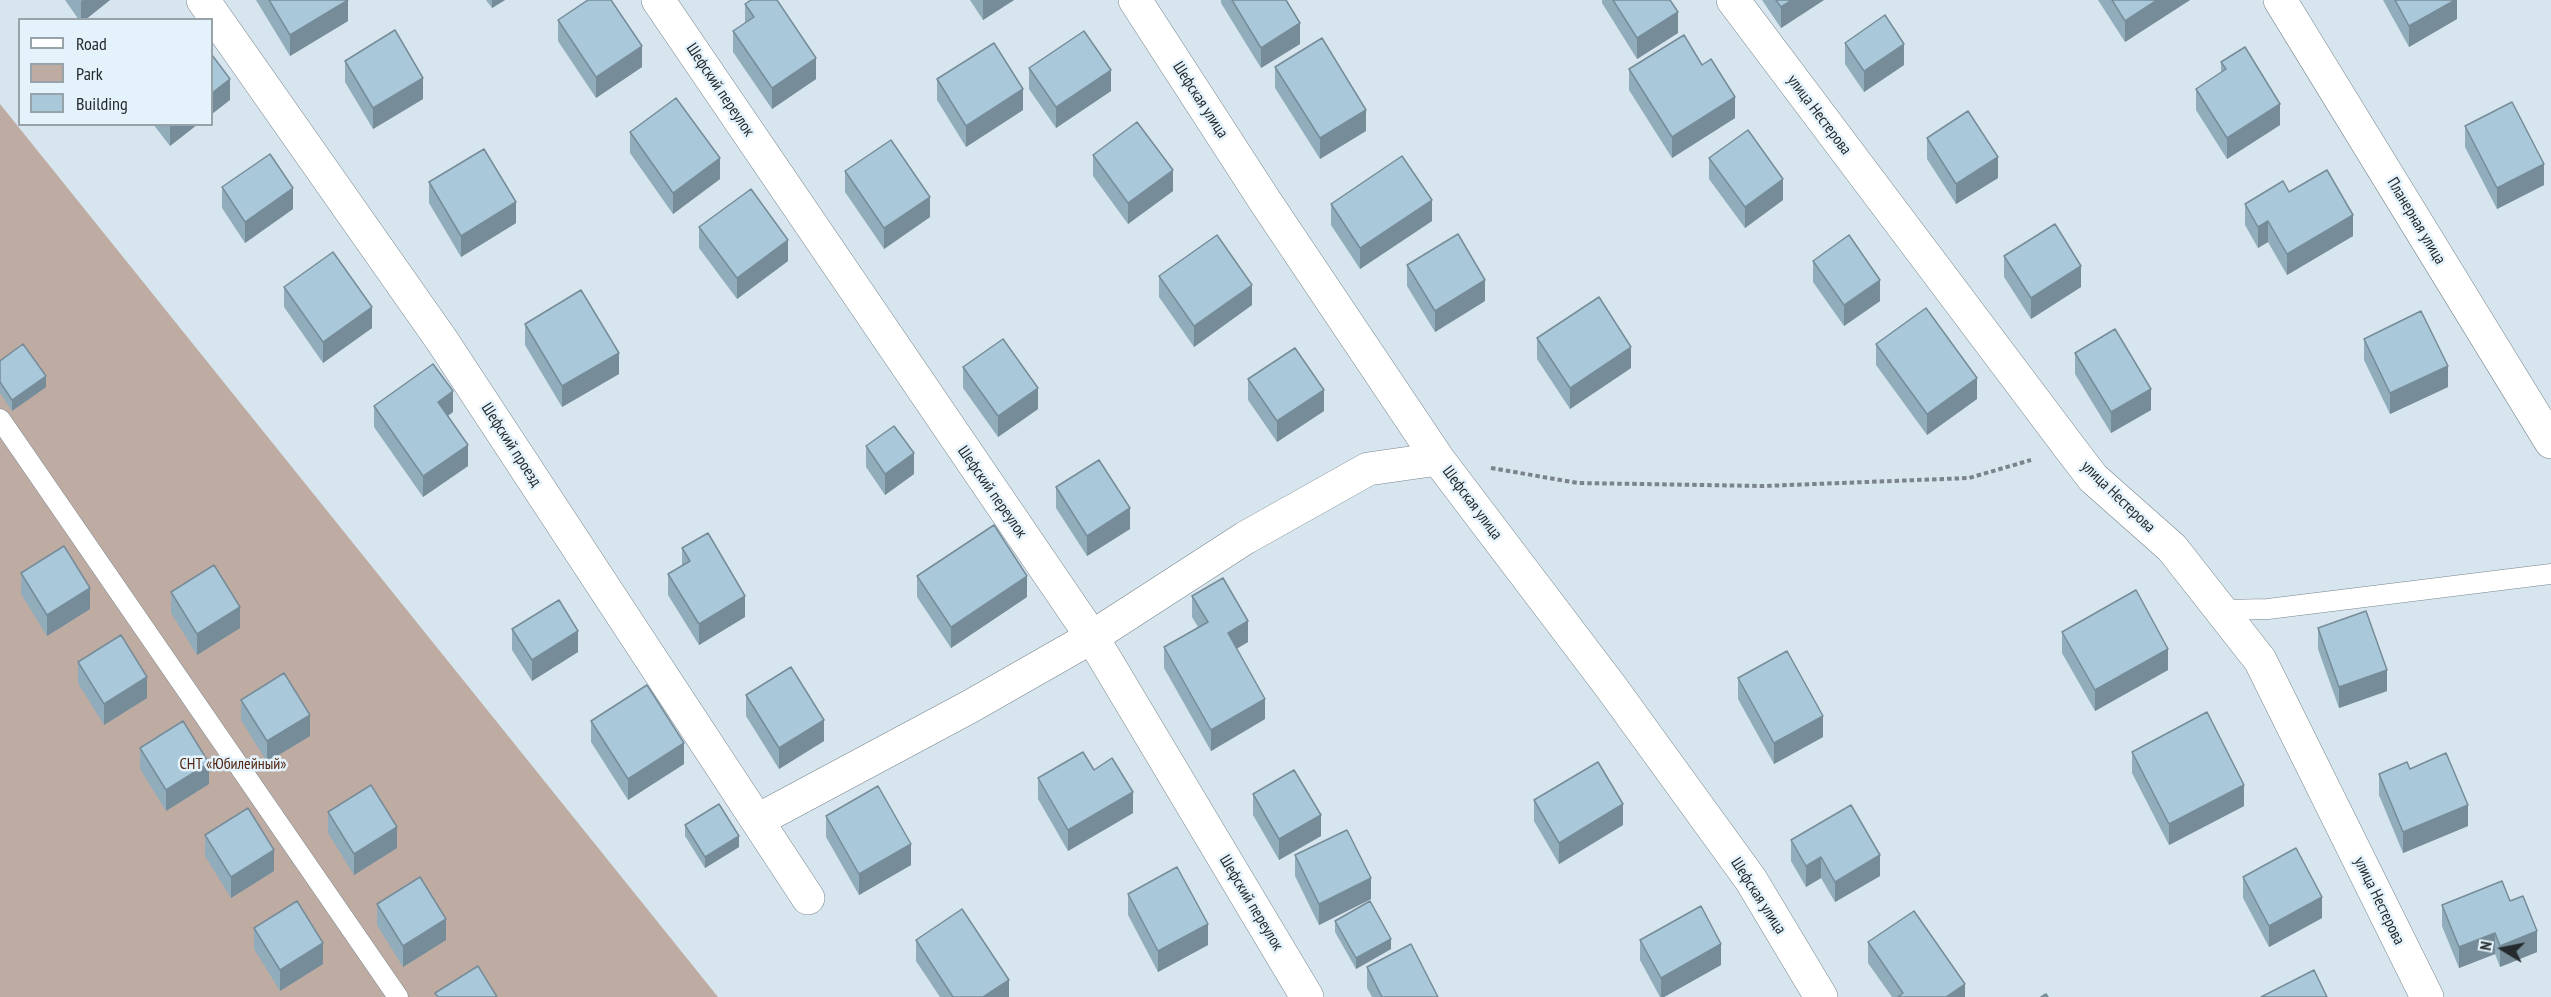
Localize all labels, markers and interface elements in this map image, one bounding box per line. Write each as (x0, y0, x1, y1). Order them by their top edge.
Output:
legend (18, 18, 213, 126)
text: Road (76, 32, 107, 55)
street label: Шефский переулок (682, 40, 758, 140)
street label: Шефская улица (1168, 58, 1232, 142)
text: Park (76, 62, 103, 85)
street label: улица Нестерова (1783, 71, 1855, 159)
text: Building (76, 92, 128, 115)
street label: Планерная улица (2383, 174, 2449, 268)
street label: Шефский проезд (477, 400, 545, 490)
street label: Шефский переулок (953, 442, 1031, 542)
street label: улица Нестерова (2077, 457, 2159, 537)
street label: Шефская улица (1438, 462, 1506, 544)
park label: СНТ «Юбилейный» (180, 754, 286, 774)
street label: Шефский переулок (1215, 852, 1287, 954)
street label: Шефская улица (1726, 854, 1790, 938)
street label: улица Нестерова (2350, 854, 2408, 948)
north arrow (2473, 919, 2533, 979)
text: N (2475, 940, 2496, 952)

